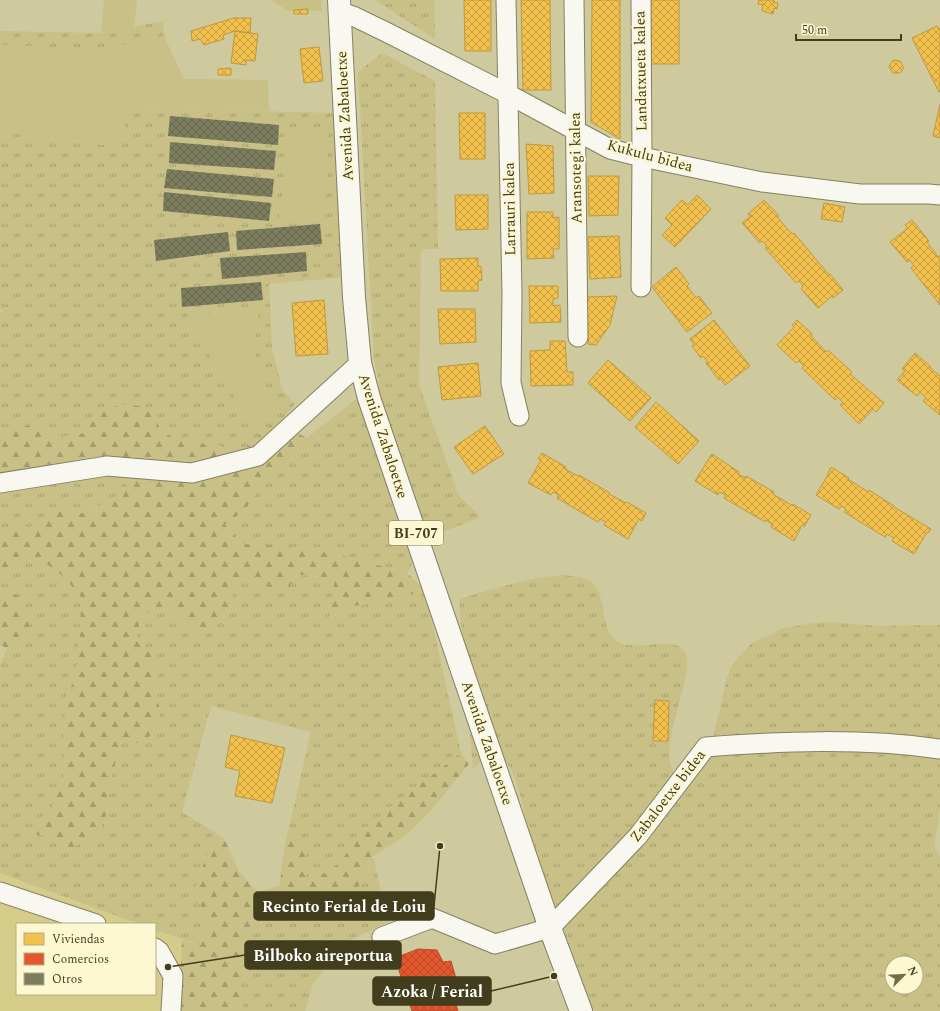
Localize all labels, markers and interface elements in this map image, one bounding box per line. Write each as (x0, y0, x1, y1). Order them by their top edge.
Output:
street label: Landatxueta kalea (628, 10, 654, 131)
scale bar (796, 16, 901, 42)
text: 50 m (802, 21, 827, 40)
street label: Avenida Zabaloetxe (330, 50, 360, 182)
street label: Aransotegi kalea (564, 111, 588, 224)
street label: Kukulu bidea (604, 133, 696, 179)
street label: Larrauri kalea (498, 161, 522, 256)
street label: Avenida Zabaloetxe (352, 370, 414, 502)
road number: BI-707 (389, 521, 443, 545)
street label: Avenida Zabaloetxe (455, 678, 519, 808)
street label: Zabaloetxe bidea (624, 744, 712, 847)
callout: Recinto Ferial de Loiu (254, 892, 434, 920)
text: Recinto Ferial de Loiu (262, 895, 427, 919)
legend (16, 923, 156, 995)
text: Viviendas (52, 930, 105, 949)
callout: Bilboko aireportua (245, 941, 401, 969)
text: Bilboko aireportua (253, 944, 394, 968)
text: Comercios (52, 950, 109, 969)
north arrow (884, 955, 924, 995)
text: N (903, 964, 922, 979)
text: Otros (52, 970, 82, 989)
callout: Azoka / Ferial (373, 977, 491, 1005)
text: Azoka / Ferial (381, 980, 483, 1004)

